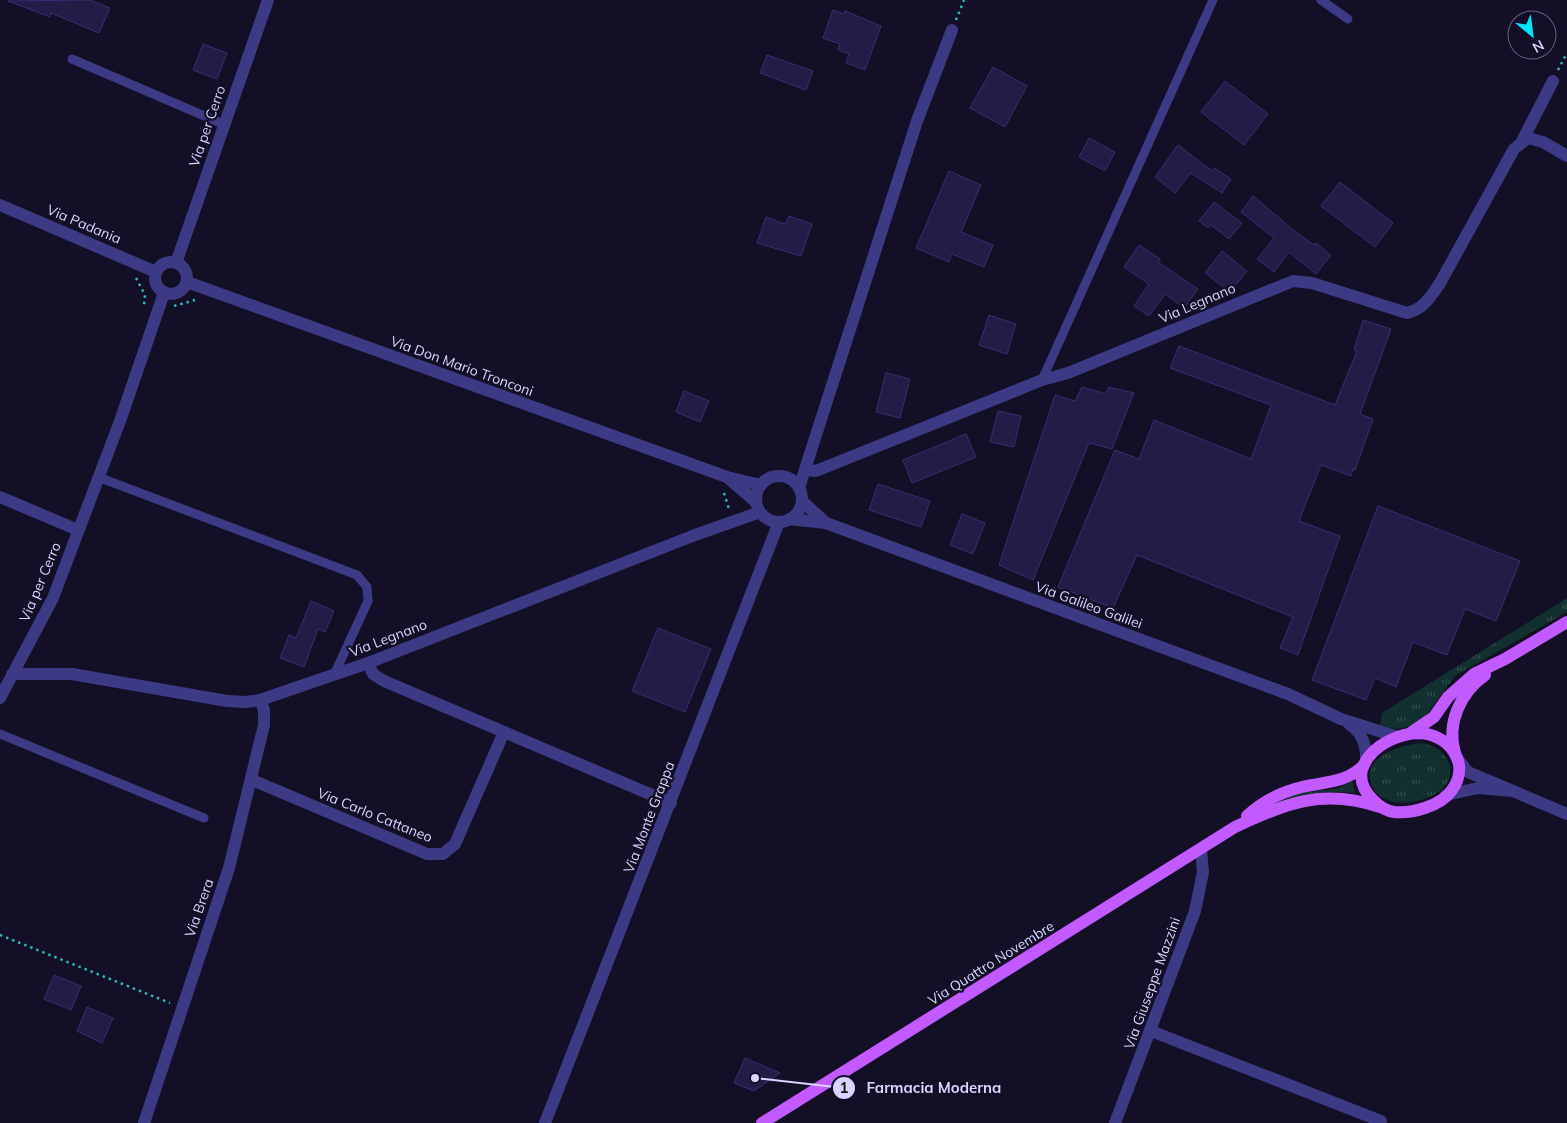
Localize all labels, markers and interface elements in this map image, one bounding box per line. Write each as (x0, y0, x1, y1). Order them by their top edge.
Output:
north arrow (1507, 10, 1557, 60)
text: N (1529, 36, 1547, 57)
street label: Via per Cerro (185, 83, 229, 169)
street label: Via Padania (44, 200, 124, 248)
street label: Via Legnano (1156, 279, 1238, 327)
street label: Via Don Mario Tronconi (388, 332, 536, 400)
street label: Via per Cerro (15, 540, 65, 624)
street label: Via Galileo Galilei (1033, 577, 1145, 633)
street label: Via Legnano (347, 615, 429, 661)
street label: Via Monte Grappa (619, 759, 679, 875)
street label: Via Carlo Cattaneo (315, 784, 435, 846)
street label: Via Brera (181, 876, 217, 940)
street label: Via Giuseppe Mazzini (1120, 914, 1184, 1052)
street label: Via Quattro Novembre (925, 917, 1057, 1009)
callout: Farmacia Moderna (831, 1073, 1011, 1103)
text: 1 (839, 1078, 849, 1097)
text: Farmacia Moderna (867, 1078, 1001, 1097)

